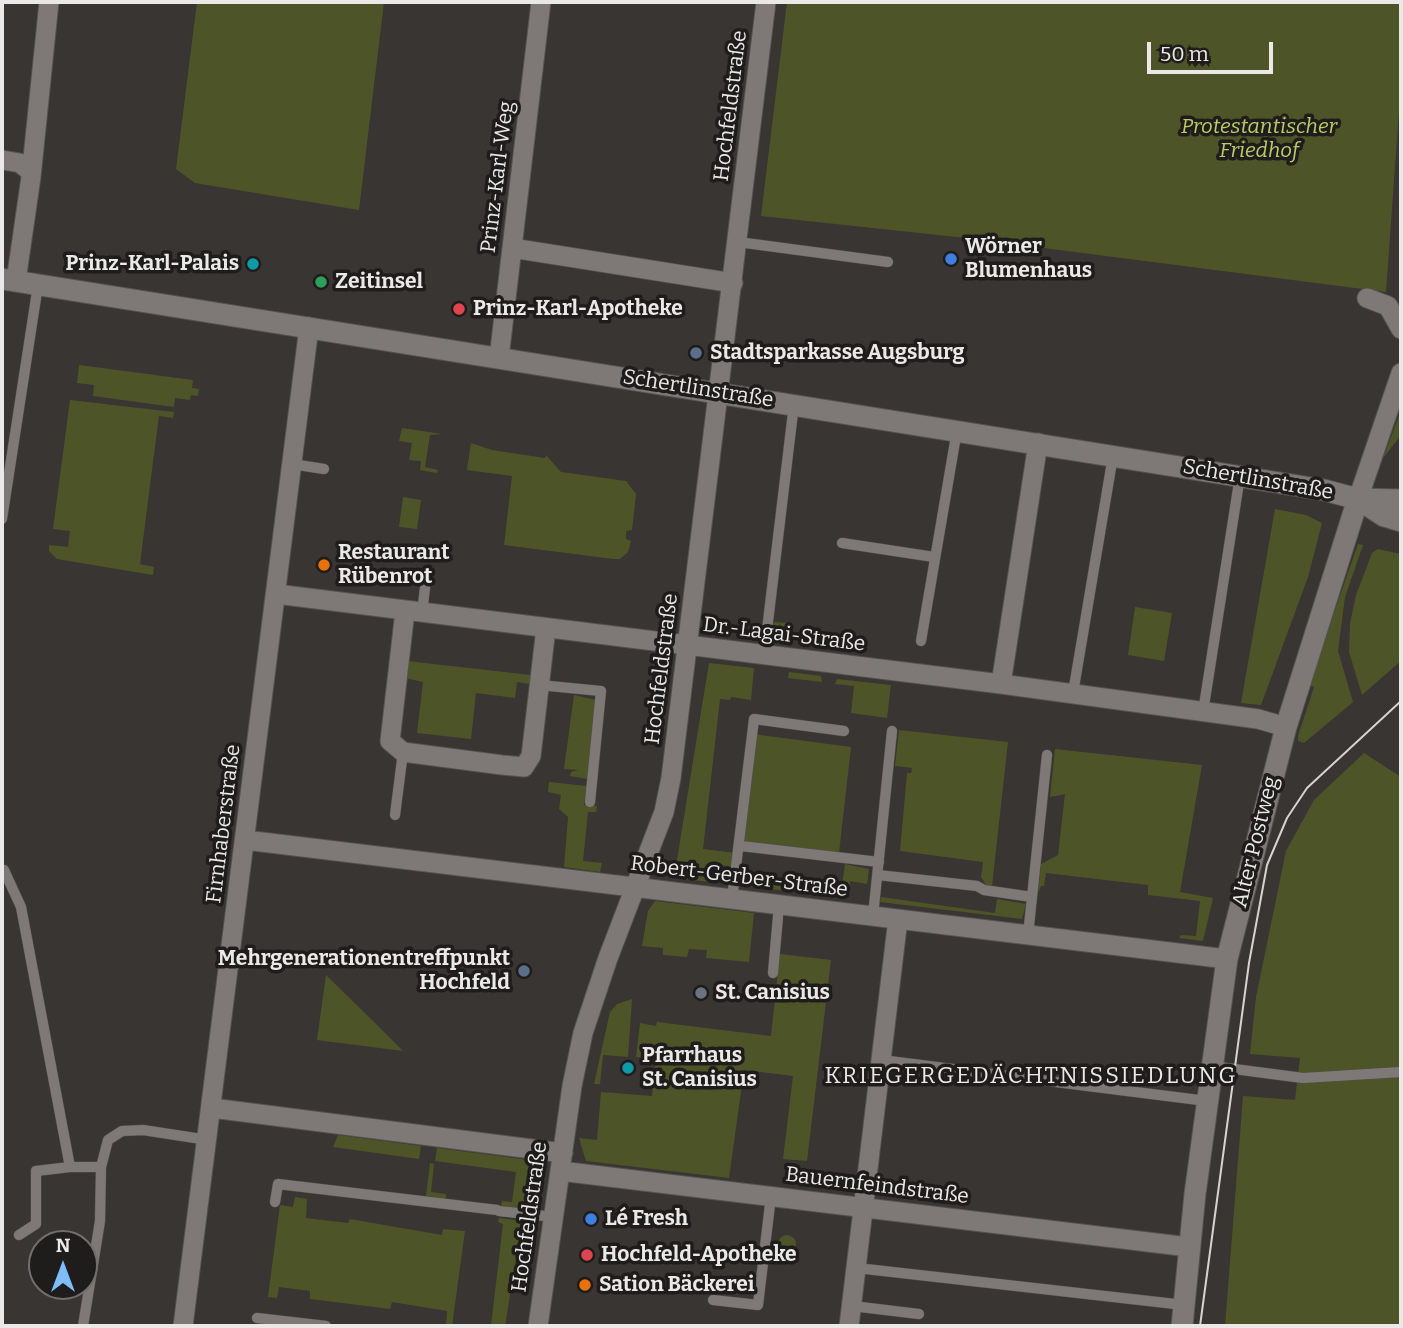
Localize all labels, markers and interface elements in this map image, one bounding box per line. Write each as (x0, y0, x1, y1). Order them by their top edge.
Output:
scale bar (1151, 28, 1277, 72)
street label: Hochfeldstraße (709, 29, 753, 183)
text: 50 m (1160, 41, 1209, 67)
street label: Prinz-Karl-Weg (476, 100, 520, 254)
park label: Protestantischer Friedhof (1181, 114, 1337, 164)
place label: Wörner Blumenhaus (965, 234, 1092, 284)
place label: Prinz-Karl-Palais (66, 251, 239, 277)
marker: Wörner Blumenhaus (943, 251, 959, 267)
marker: Prinz-Karl-Palais (245, 256, 261, 272)
place label: Zeitinsel (335, 269, 423, 295)
marker: Zeitinsel (313, 274, 329, 290)
place label: Prinz-Karl-Apotheke (473, 296, 683, 322)
marker: Prinz-Karl-Apotheke (451, 301, 467, 317)
place label: Stadtsparkasse Augsburg (710, 340, 965, 366)
marker: Stadtsparkasse Augsburg (688, 345, 704, 361)
street label: Schertlinstraße (621, 365, 775, 413)
street label: Schertlinstraße (1181, 454, 1335, 506)
place label: Restaurant Rübenrot (338, 540, 450, 590)
marker: Restaurant Rübenrot (316, 557, 332, 573)
street label: Hochfeldstraße (640, 592, 684, 746)
street label: Dr.-Lagai-Straße (701, 613, 867, 657)
street label: Firnhaberstraße (202, 743, 246, 905)
street label: Alter Postweg (1228, 774, 1284, 910)
street label: Robert-Gerber-Straße (629, 851, 849, 903)
place label: Mehrgenerationentreffpunkt Hochfeld (218, 946, 510, 996)
marker: Mehrgenerationentreffpunkt Hochfeld (516, 963, 532, 979)
place label: St. Canisius (715, 980, 830, 1006)
marker: St. Canisius (693, 985, 709, 1001)
place label: Pfarrhaus St. Canisius (642, 1043, 757, 1093)
marker: Pfarrhaus St. Canisius (620, 1060, 636, 1076)
district label: KRIEGERGEDÄCHTNISSIEDLUNG (828, 1063, 1234, 1091)
street label: Hochfeldstraße (507, 1140, 553, 1294)
street label: Bauernfeindstraße (784, 1162, 970, 1210)
place label: Lé Fresh (605, 1206, 688, 1232)
marker: Lé Fresh (583, 1211, 599, 1227)
north arrow (28, 1230, 98, 1300)
text: N (56, 1234, 70, 1257)
place label: Hochfeld-Apotheke (601, 1242, 797, 1268)
marker: Hochfeld-Apotheke (579, 1247, 595, 1263)
place label: Sation Bäckerei (599, 1272, 754, 1298)
marker: Sation Bäckerei (577, 1277, 593, 1293)

